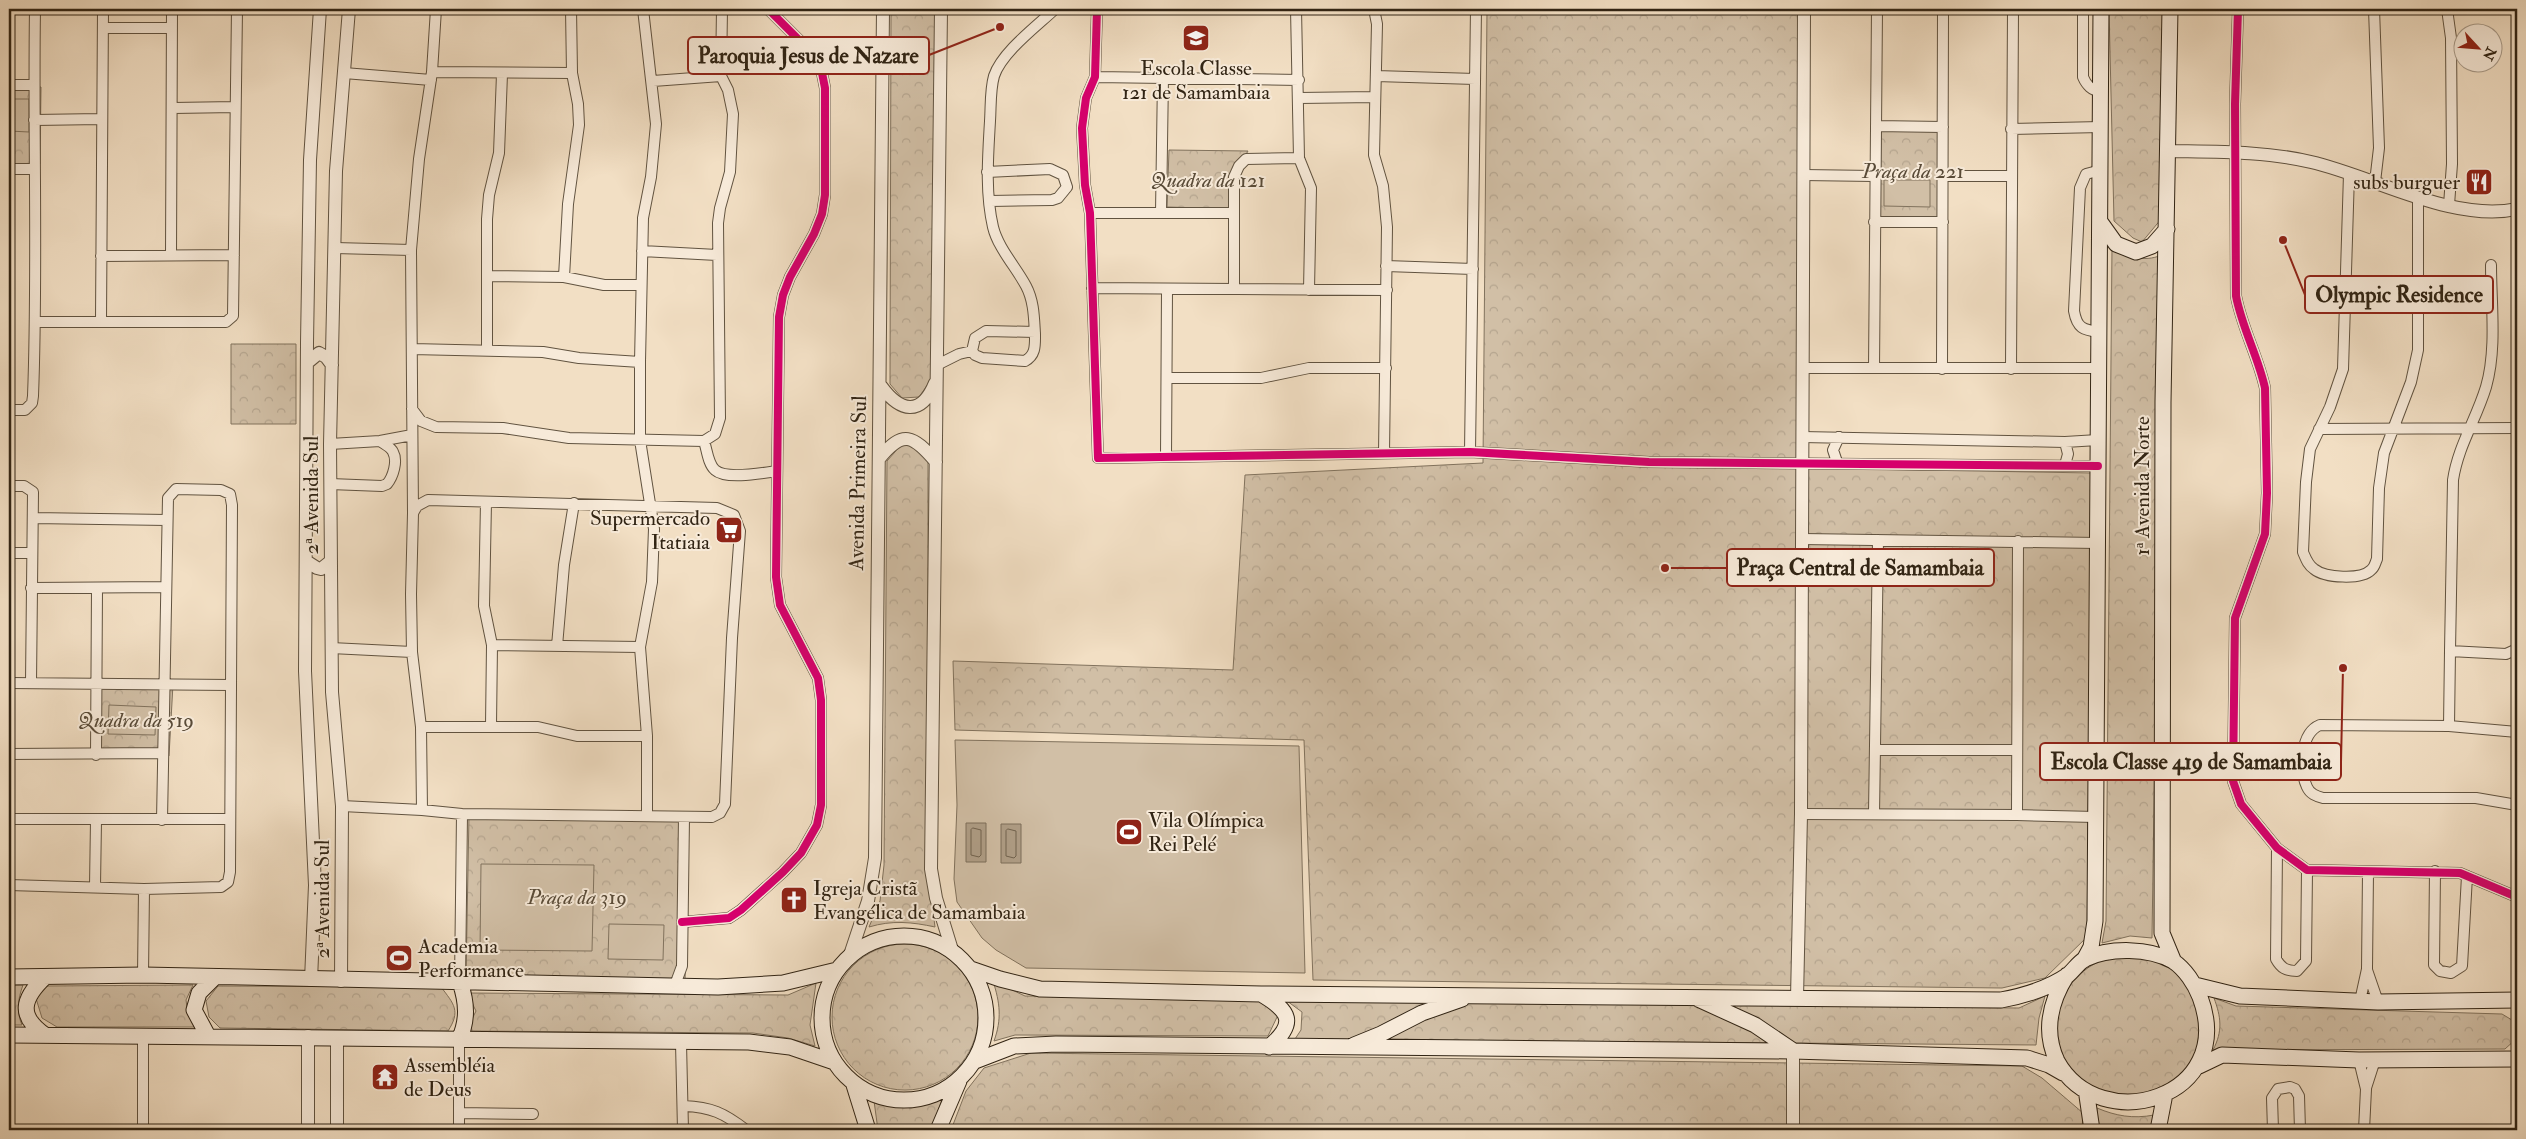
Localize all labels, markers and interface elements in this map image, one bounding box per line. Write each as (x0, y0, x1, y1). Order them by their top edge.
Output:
north arrow (2454, 22, 2504, 72)
school or university icon: Escola Classe 121 de Samambaia (1181, 23, 1211, 53)
callout: Paroquia Jesus de Nazare (688, 37, 929, 74)
text: Paroquia Jesus de Nazare (697, 42, 919, 71)
text: N (2479, 43, 2500, 63)
place label: Escola Classe 121 de Samambaia (1122, 55, 1270, 106)
park label: Praça da 221 (1861, 158, 1964, 185)
park label: Quadra da 121 (1151, 167, 1265, 194)
restaurant icon: subs burguer (2464, 167, 2494, 197)
place label: subs burguer (2353, 169, 2460, 196)
callout: Olympic Residence (2305, 276, 2493, 313)
text: Olympic Residence (2315, 281, 2484, 310)
street label: Avenida Primeira Sul (843, 395, 873, 572)
street label: 1ᵃ Avenida Norte (2129, 416, 2156, 556)
street label: 2ᵃ Avenida Sul (298, 435, 325, 554)
place label: Supermercado Itatiaia (590, 505, 710, 556)
supermarket icon: Supermercado Itatiaia (714, 515, 744, 545)
callout: Praça Central de Samambaia (1727, 549, 1994, 586)
text: Praça Central de Samambaia (1736, 554, 1985, 582)
park label: Quadra da 519 (78, 707, 194, 734)
callout: Escola Classe 419 de Samambaia (2040, 743, 2341, 780)
text: Escola Classe 419 de Samambaia (2051, 748, 2332, 776)
place label: Vila Olímpica Rei Pelé (1148, 807, 1264, 858)
sports icon: Vila Olímpica Rei Pelé (1114, 817, 1144, 847)
street label: 2ᵃ Avenida Sul (309, 839, 336, 958)
place label: Igreja Cristã Evangélica de Samambaia (813, 875, 1026, 926)
park label: Praça da 319 (526, 884, 627, 911)
church icon: Igreja Cristã Evangélica de Samambaia (779, 885, 809, 915)
place label: Academia Performance (417, 933, 524, 984)
sports icon: Academia Performance (384, 943, 414, 973)
place label: Assembléia de Deus (403, 1052, 496, 1103)
temple icon: Assembléia de Deus (370, 1062, 400, 1092)

